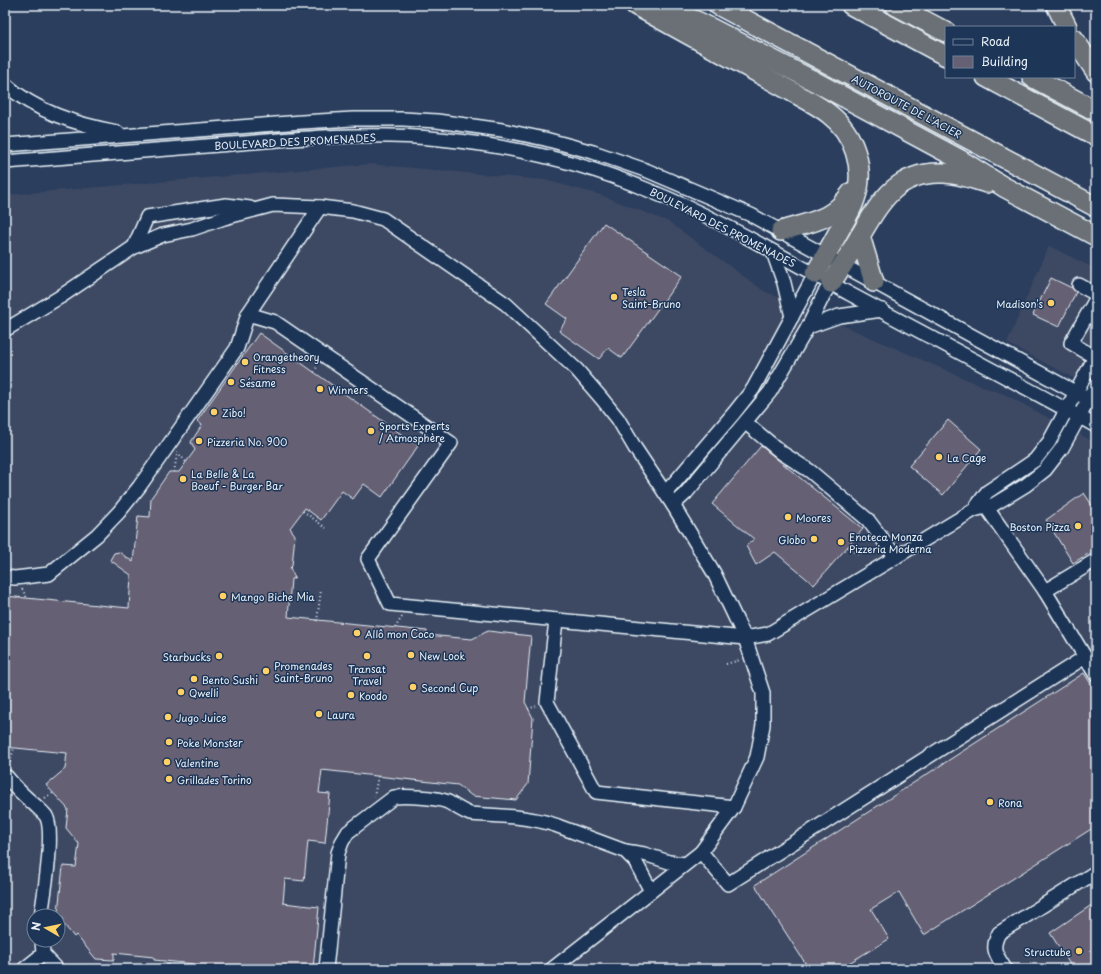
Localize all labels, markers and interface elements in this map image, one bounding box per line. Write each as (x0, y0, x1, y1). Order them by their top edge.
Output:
legend (945, 26, 1075, 78)
text: Road (981, 32, 1010, 50)
text: Building (981, 52, 1028, 70)
street label: AUTOROUTE DE L'ACIER (849, 71, 965, 142)
street label: BOULEVARD DES PROMENADES (214, 129, 376, 153)
street label: BOULEVARD DES PROMENADES (647, 184, 799, 270)
place label: Tesla Saint-Bruno (622, 284, 681, 311)
marker: Tesla Saint-Bruno (609, 292, 619, 302)
place label: Madison's (996, 296, 1043, 311)
marker: Madison's (1046, 298, 1056, 308)
place label: Orangetheory Fitness (253, 349, 319, 376)
marker: Orangetheory Fitness (240, 357, 250, 367)
place label: Sésame (239, 375, 276, 390)
marker: Sésame (226, 377, 236, 387)
place label: Winners (328, 382, 368, 397)
marker: Winners (315, 384, 325, 394)
place label: Zibo! (222, 405, 246, 420)
marker: Zibo! (209, 407, 219, 417)
place label: Sports Experts / Atmosphère (379, 418, 450, 445)
marker: Sports Experts / Atmosphère (366, 426, 376, 436)
place label: Pizzeria No. 900 (207, 434, 287, 449)
marker: Pizzeria No. 900 (194, 436, 204, 446)
place label: La Cage (947, 450, 986, 465)
marker: La Cage (934, 452, 944, 462)
place label: La Belle & La Boeuf - Burger Bar (191, 466, 283, 493)
marker: La Belle & La Boeuf - Burger Bar (178, 474, 188, 484)
place label: Moores (796, 510, 832, 525)
marker: Moores (783, 512, 793, 522)
place label: Boston Pizza (1009, 519, 1071, 534)
marker: Boston Pizza (1073, 521, 1083, 531)
place label: Enoteca Monza Pizzeria Moderna (849, 529, 932, 556)
place label: Globo (778, 532, 806, 547)
marker: Globo (809, 534, 819, 544)
marker: Enoteca Monza Pizzeria Moderna (836, 537, 846, 547)
place label: Mango Biche Mia (231, 589, 316, 604)
marker: Mango Biche Mia (218, 591, 228, 601)
place label: Allô mon Coco (365, 626, 435, 641)
marker: Allô mon Coco (352, 628, 362, 638)
place label: New Look (419, 648, 465, 663)
place label: Starbucks (163, 649, 211, 664)
marker: New Look (406, 650, 416, 660)
marker: Starbucks (214, 651, 224, 661)
marker: Transat Travel (362, 651, 372, 661)
place label: Promenades Saint-Bruno (274, 658, 333, 685)
place label: Transat Travel (348, 661, 386, 688)
marker: Promenades Saint-Bruno (261, 666, 271, 676)
place label: Bento Sushi (202, 672, 258, 687)
marker: Bento Sushi (189, 674, 199, 684)
place label: Second Cup (421, 680, 478, 695)
marker: Second Cup (408, 682, 418, 692)
place label: Qwelli (189, 685, 219, 700)
marker: Qwelli (176, 687, 186, 697)
place label: Koodo (359, 688, 388, 703)
marker: Koodo (346, 690, 356, 700)
place label: Laura (327, 707, 356, 722)
marker: Laura (314, 709, 324, 719)
place label: Jugo Juice (176, 710, 227, 725)
marker: Jugo Juice (163, 712, 173, 722)
place label: Poke Monster (177, 735, 243, 750)
marker: Poke Monster (164, 737, 174, 747)
place label: Valentine (175, 755, 220, 770)
marker: Valentine (162, 757, 172, 767)
place label: Grillades Torino (177, 772, 252, 787)
marker: Grillades Torino (164, 774, 174, 784)
place label: Rona (998, 795, 1023, 810)
marker: Rona (985, 797, 995, 807)
north arrow (26, 908, 66, 948)
text: N (27, 920, 45, 932)
place label: Structube (1024, 944, 1072, 959)
marker: Structube (1074, 946, 1084, 956)

